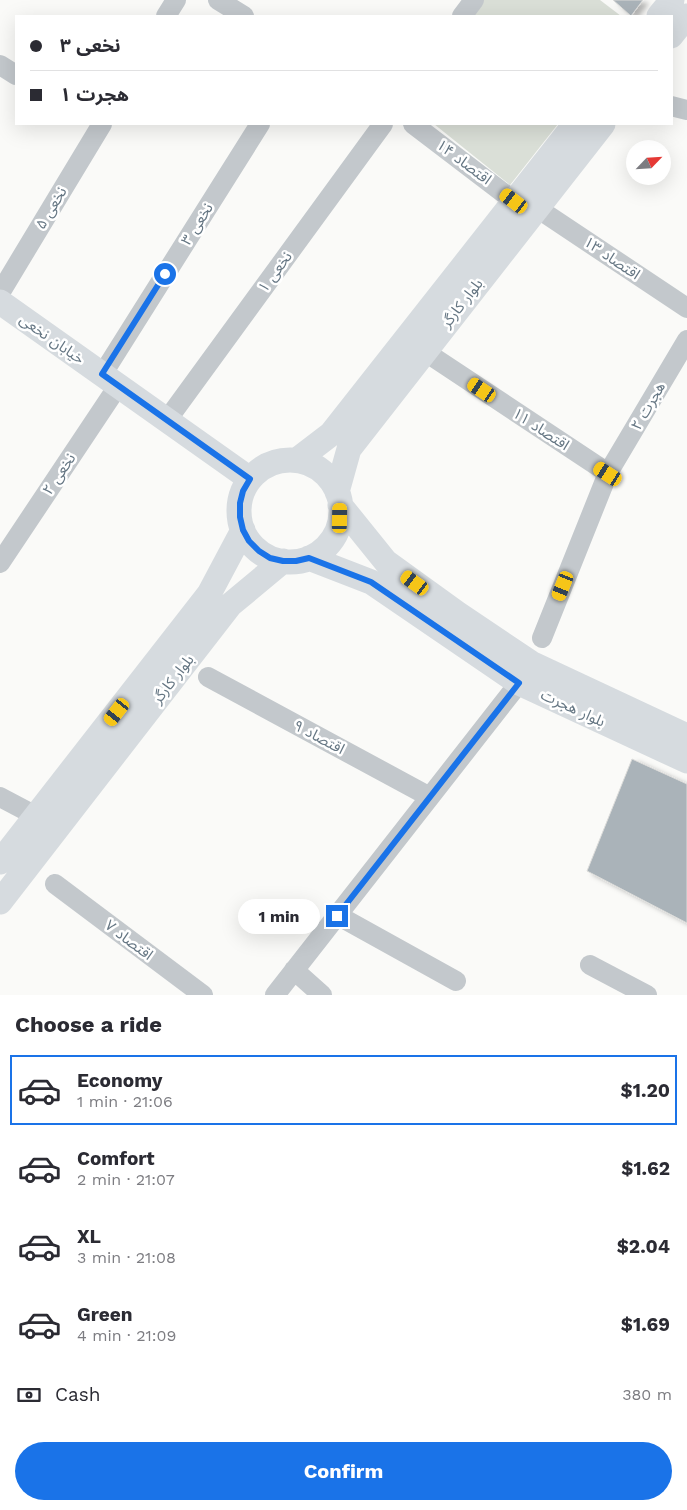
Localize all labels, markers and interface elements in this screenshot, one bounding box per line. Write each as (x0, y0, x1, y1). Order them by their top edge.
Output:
text: نخعی ۳ (60, 34, 120, 57)
text: هجرت ۱ (60, 83, 129, 106)
street label: اقتصاد ۱۴ (433, 136, 495, 188)
north arrow (626, 140, 671, 185)
map controls (626, 140, 671, 185)
street label: نخعی ۵ (31, 184, 71, 232)
car (497, 186, 530, 216)
street label: نخعی ۳ (177, 200, 217, 248)
street label: اقتصاد ۱۳ (580, 233, 644, 283)
street label: نخعی ۱ (254, 248, 296, 296)
route start (154, 263, 176, 285)
street label: بلوار کارگر (437, 275, 487, 332)
street label: خیابان نخعی (16, 310, 88, 368)
car (465, 375, 498, 405)
street label: هجرت ۲ (627, 379, 669, 433)
street label: اقتصاد ۱۱ (509, 404, 573, 454)
street label: ۲ نخعی (39, 450, 79, 498)
car (591, 460, 624, 488)
car (332, 503, 347, 533)
car (398, 568, 431, 598)
car (550, 569, 575, 603)
street label: بلوار کارگر (148, 651, 198, 708)
street label: بلوار هجرت (538, 685, 608, 731)
car (101, 696, 132, 728)
street label: اقتصاد ۹ (290, 716, 348, 758)
callout: 1 min (237, 898, 320, 934)
route end (326, 905, 348, 927)
text: 1 min (258, 907, 300, 926)
street label: اقتصاد ۷ (101, 916, 157, 964)
text: Choose a ride (15, 1012, 162, 1037)
icon: car (17, 1068, 62, 1113)
text: Economy (77, 1069, 162, 1092)
text: $1.20 (621, 1079, 670, 1102)
text: 1 min · 21:06 (77, 1092, 173, 1111)
icon: car (17, 1146, 62, 1191)
text: Comfort (77, 1147, 155, 1170)
text: $1.62 (621, 1157, 670, 1180)
text: 2 min · 21:07 (77, 1170, 175, 1189)
icon: car (17, 1224, 62, 1269)
text: XL (77, 1225, 101, 1248)
text: $2.04 (617, 1235, 670, 1258)
text: 3 min · 21:08 (77, 1248, 176, 1267)
icon: car (17, 1302, 62, 1347)
text: Green (77, 1303, 133, 1326)
text: $1.69 (621, 1313, 670, 1336)
text: 4 min · 21:09 (77, 1326, 176, 1345)
icon: cash (15, 1381, 43, 1409)
text: Cash (55, 1383, 101, 1406)
text: 380 m (622, 1385, 672, 1404)
button: Confirm (15, 1442, 672, 1500)

